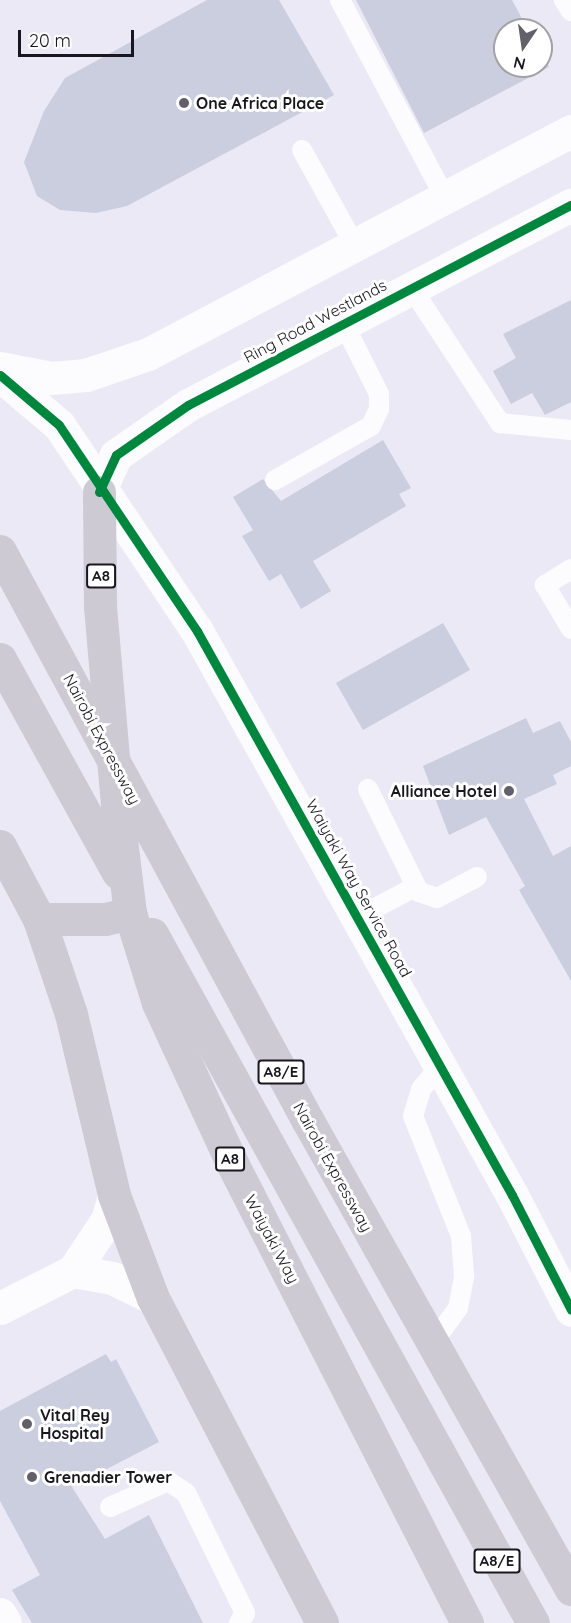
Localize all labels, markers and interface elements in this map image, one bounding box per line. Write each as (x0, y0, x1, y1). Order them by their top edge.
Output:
scale bar (21, 18, 136, 56)
north arrow (493, 18, 553, 78)
text: 20 m (29, 29, 71, 52)
text: N (511, 53, 527, 75)
place label: One Africa Place (196, 93, 324, 113)
marker: One Africa Place (177, 96, 191, 110)
street label: Ring Road Westlands (240, 275, 390, 367)
road number: A8 (86, 564, 116, 588)
street label: Nairobi Expressway (59, 670, 145, 808)
place label: Alliance Hotel (391, 781, 497, 801)
marker: Alliance Hotel (502, 784, 516, 798)
street label: Waiyaki Way Service Road (302, 796, 416, 980)
road number: A8/E (257, 1060, 305, 1084)
street label: Nairobi Expressway (289, 1099, 377, 1235)
road number: A8 (215, 1147, 245, 1171)
street label: Waiyaki Way (241, 1191, 303, 1287)
place label: Vital Rey Hospital (40, 1405, 110, 1443)
marker: Vital Rey Hospital (18, 1415, 36, 1433)
place label: Grenadier Tower (44, 1467, 172, 1487)
marker: Grenadier Tower (25, 1470, 39, 1484)
road number: A8/E (473, 1549, 521, 1573)

